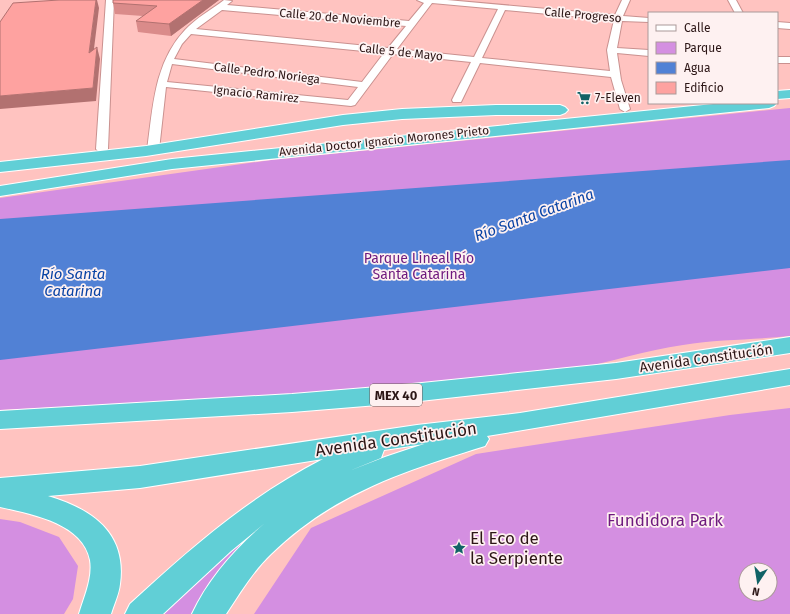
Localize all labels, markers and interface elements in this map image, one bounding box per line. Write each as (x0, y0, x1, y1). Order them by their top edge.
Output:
street label: Calle Progreso (544, 5, 622, 25)
street label: Calle 20 de Noviembre (279, 6, 401, 30)
legend (648, 12, 778, 104)
text: Calle (684, 21, 711, 35)
street label: Calle 5 de Mayo (358, 41, 444, 63)
text: Parque (684, 41, 722, 55)
street label: Calle Pedro Noriega (213, 60, 321, 86)
text: Agua (684, 61, 711, 75)
text: Edificio (684, 81, 724, 95)
street label: Ignacio Ramirez (213, 83, 299, 105)
supermarket icon: 7-Eleven (576, 90, 592, 106)
place label: 7-Eleven (595, 91, 641, 105)
street label: Avenida Doctor Ignacio Morones Prieto (278, 123, 490, 159)
water label: Río Santa Catarina (472, 185, 596, 245)
park label: Parque Lineal Río Santa Catarina (364, 250, 474, 283)
water label: Río Santa Catarina (41, 265, 105, 300)
street label: Avenida Constitución (639, 341, 774, 376)
road number: MEX 40 (370, 384, 422, 406)
street label: Avenida Constitución (314, 418, 478, 461)
park label: Fundidora Park (607, 510, 723, 531)
place label: El Eco de la Serpiente (470, 528, 563, 569)
place icon: El Eco de la Serpiente (451, 540, 467, 556)
north arrow (738, 562, 778, 602)
text: N (751, 584, 761, 598)

